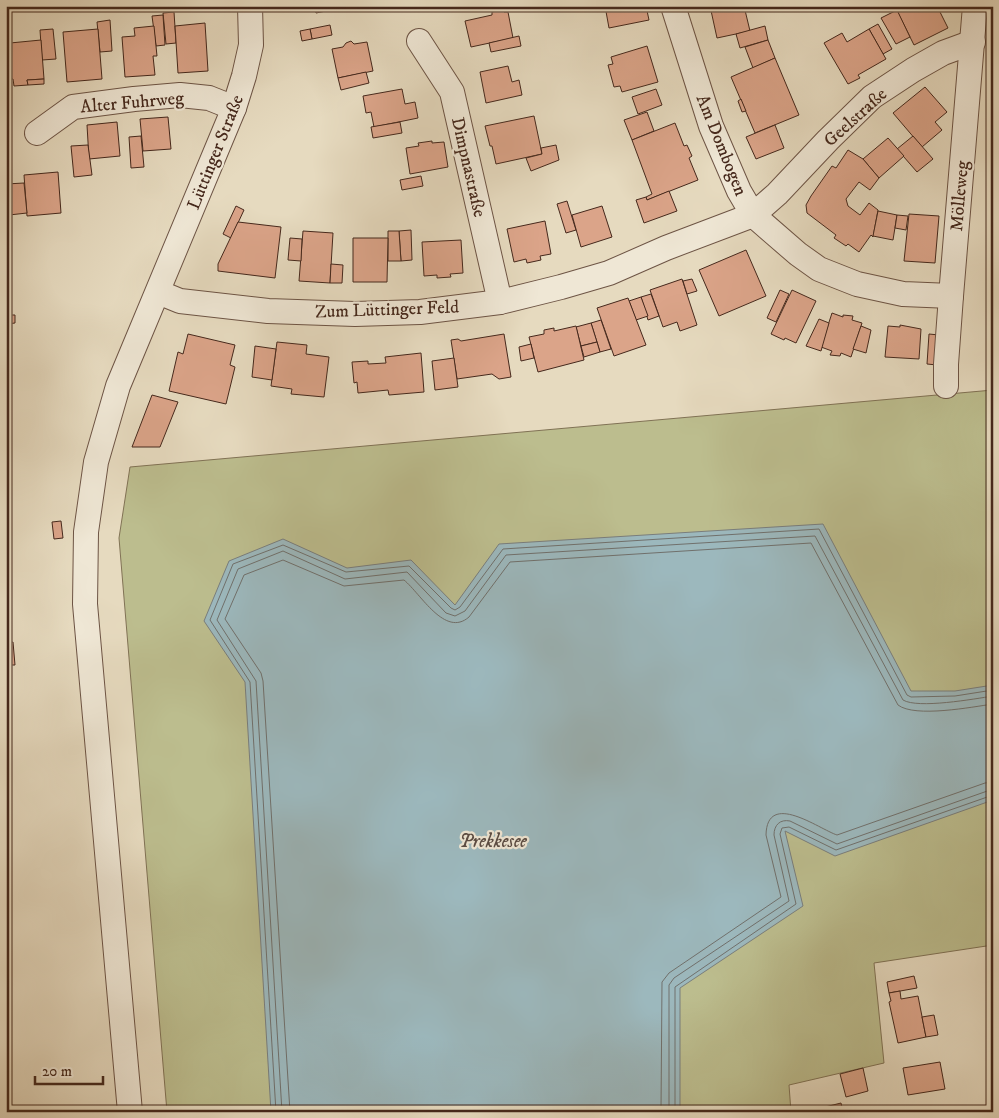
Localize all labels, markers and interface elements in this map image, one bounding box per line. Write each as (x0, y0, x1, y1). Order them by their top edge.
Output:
street label: Geelstraße (820, 84, 892, 152)
street label: Alter Fuhrweg (79, 87, 185, 118)
street label: Lüttinger Straße (183, 92, 249, 213)
street label: Am Dombogen (691, 92, 752, 200)
street label: Dimpnastraße (446, 115, 490, 219)
street label: Mölleweg (946, 160, 974, 232)
street label: Zum Lüttinger Feld (315, 296, 459, 324)
water label: Prekkesee (459, 830, 527, 853)
scale bar (35, 1053, 102, 1085)
text: 20 m (42, 1062, 72, 1081)

